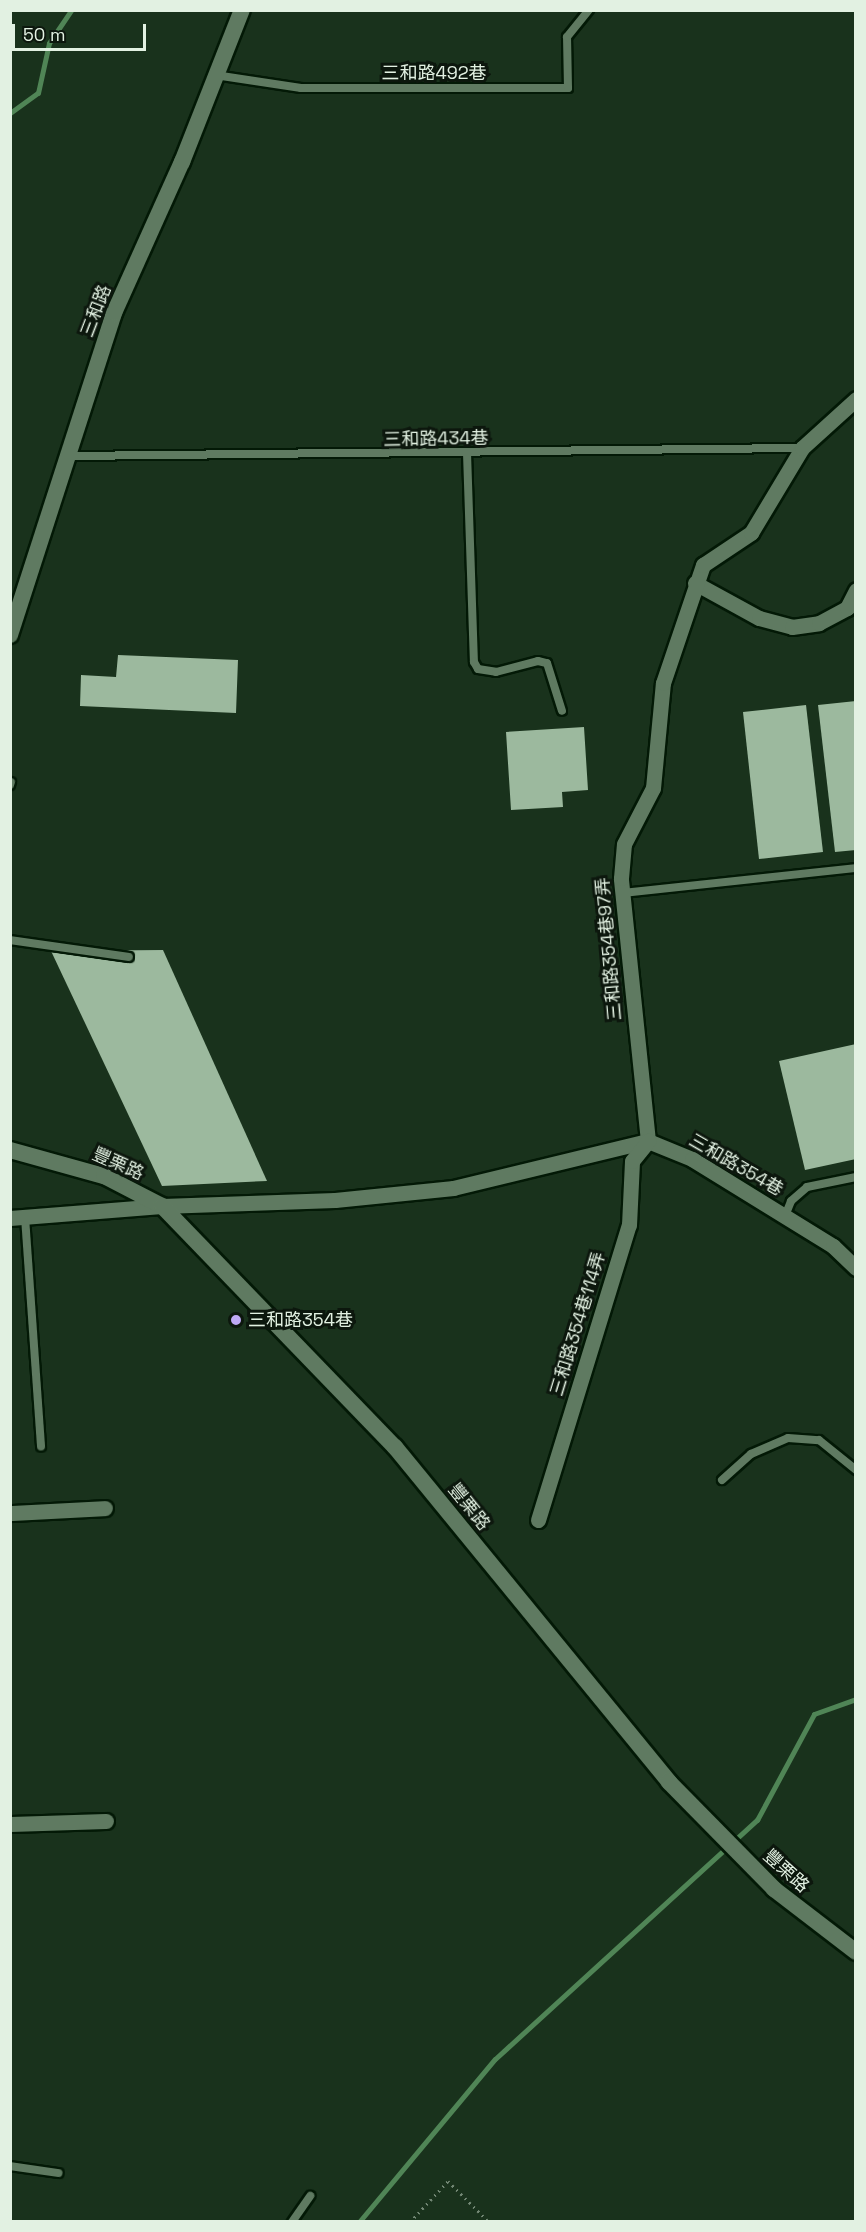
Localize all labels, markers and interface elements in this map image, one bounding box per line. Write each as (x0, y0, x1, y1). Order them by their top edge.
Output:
scale bar (15, 12, 148, 50)
text: 50 m (23, 23, 65, 46)
street label: 三和路492巷 (381, 62, 487, 84)
street label: 三和路 (76, 282, 116, 340)
street label: 三和路434巷 (383, 427, 489, 451)
street label: 三和路354巷97弄 (592, 876, 626, 1022)
street label: 三和路354巷 (685, 1129, 787, 1201)
street label: 豐栗路 (89, 1143, 147, 1185)
street label: 三和路354巷114弄 (546, 1250, 610, 1398)
place label: 三和路354巷 (248, 1309, 353, 1331)
marker: 三和路354巷 (229, 1313, 243, 1327)
street label: 豐栗路 (444, 1479, 494, 1535)
street label: 豐栗路 (759, 1845, 813, 1897)

